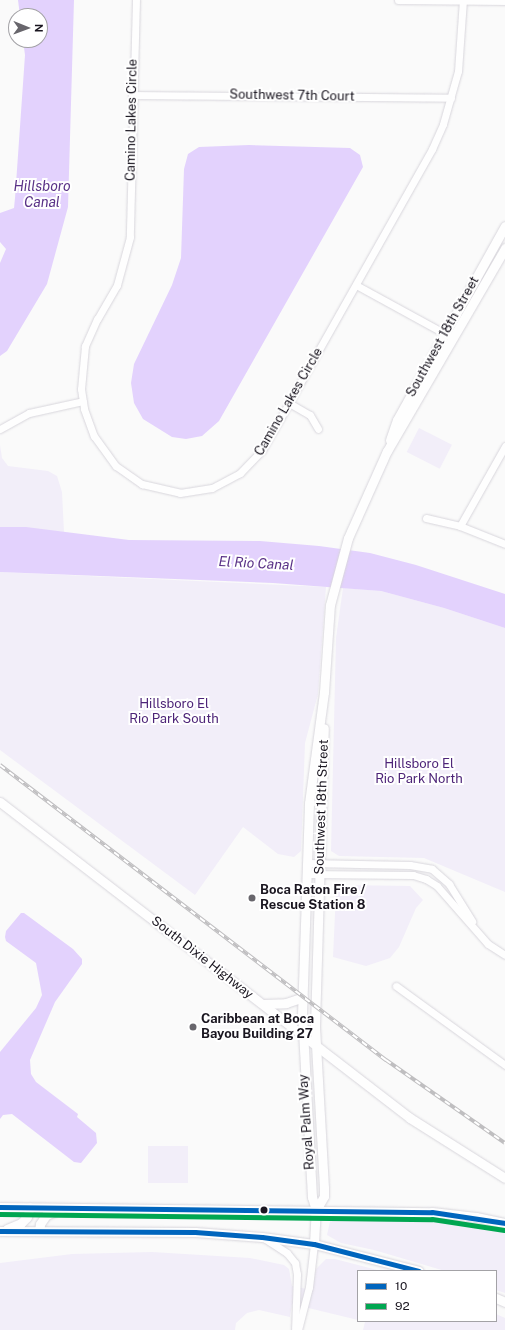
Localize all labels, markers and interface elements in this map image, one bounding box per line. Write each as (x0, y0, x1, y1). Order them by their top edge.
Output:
north arrow (8, 8, 48, 48)
text: N (33, 24, 45, 33)
street label: Camino Lakes Circle (123, 59, 141, 181)
street label: Southwest 7th Court (229, 87, 355, 105)
water label: Hillsboro Canal (13, 178, 71, 210)
street label: Southwest 18th Street (403, 274, 483, 400)
street label: Camino Lakes Circle (252, 345, 326, 459)
water label: El Rio Canal (218, 553, 294, 573)
park label: Hillsboro El Rio Park South (129, 697, 219, 728)
street label: Southwest 18th Street (312, 739, 332, 875)
park label: Hillsboro El Rio Park North (375, 757, 463, 788)
place label: Boca Raton Fire / Rescue Station 8 (260, 883, 365, 914)
marker: Boca Raton Fire / Rescue Station 8 (247, 893, 257, 903)
street label: South Dixie Highway (148, 913, 256, 1003)
place label: Caribbean at Boca Bayou Building 27 (201, 1012, 314, 1043)
marker: Caribbean at Boca Bayou Building 27 (188, 1022, 198, 1032)
street label: Royal Palm Way (296, 1073, 318, 1171)
unlabelled marker (259, 1205, 269, 1215)
legend (357, 1270, 497, 1322)
text: 10 (395, 1279, 407, 1293)
text: 92 (395, 1299, 410, 1313)

